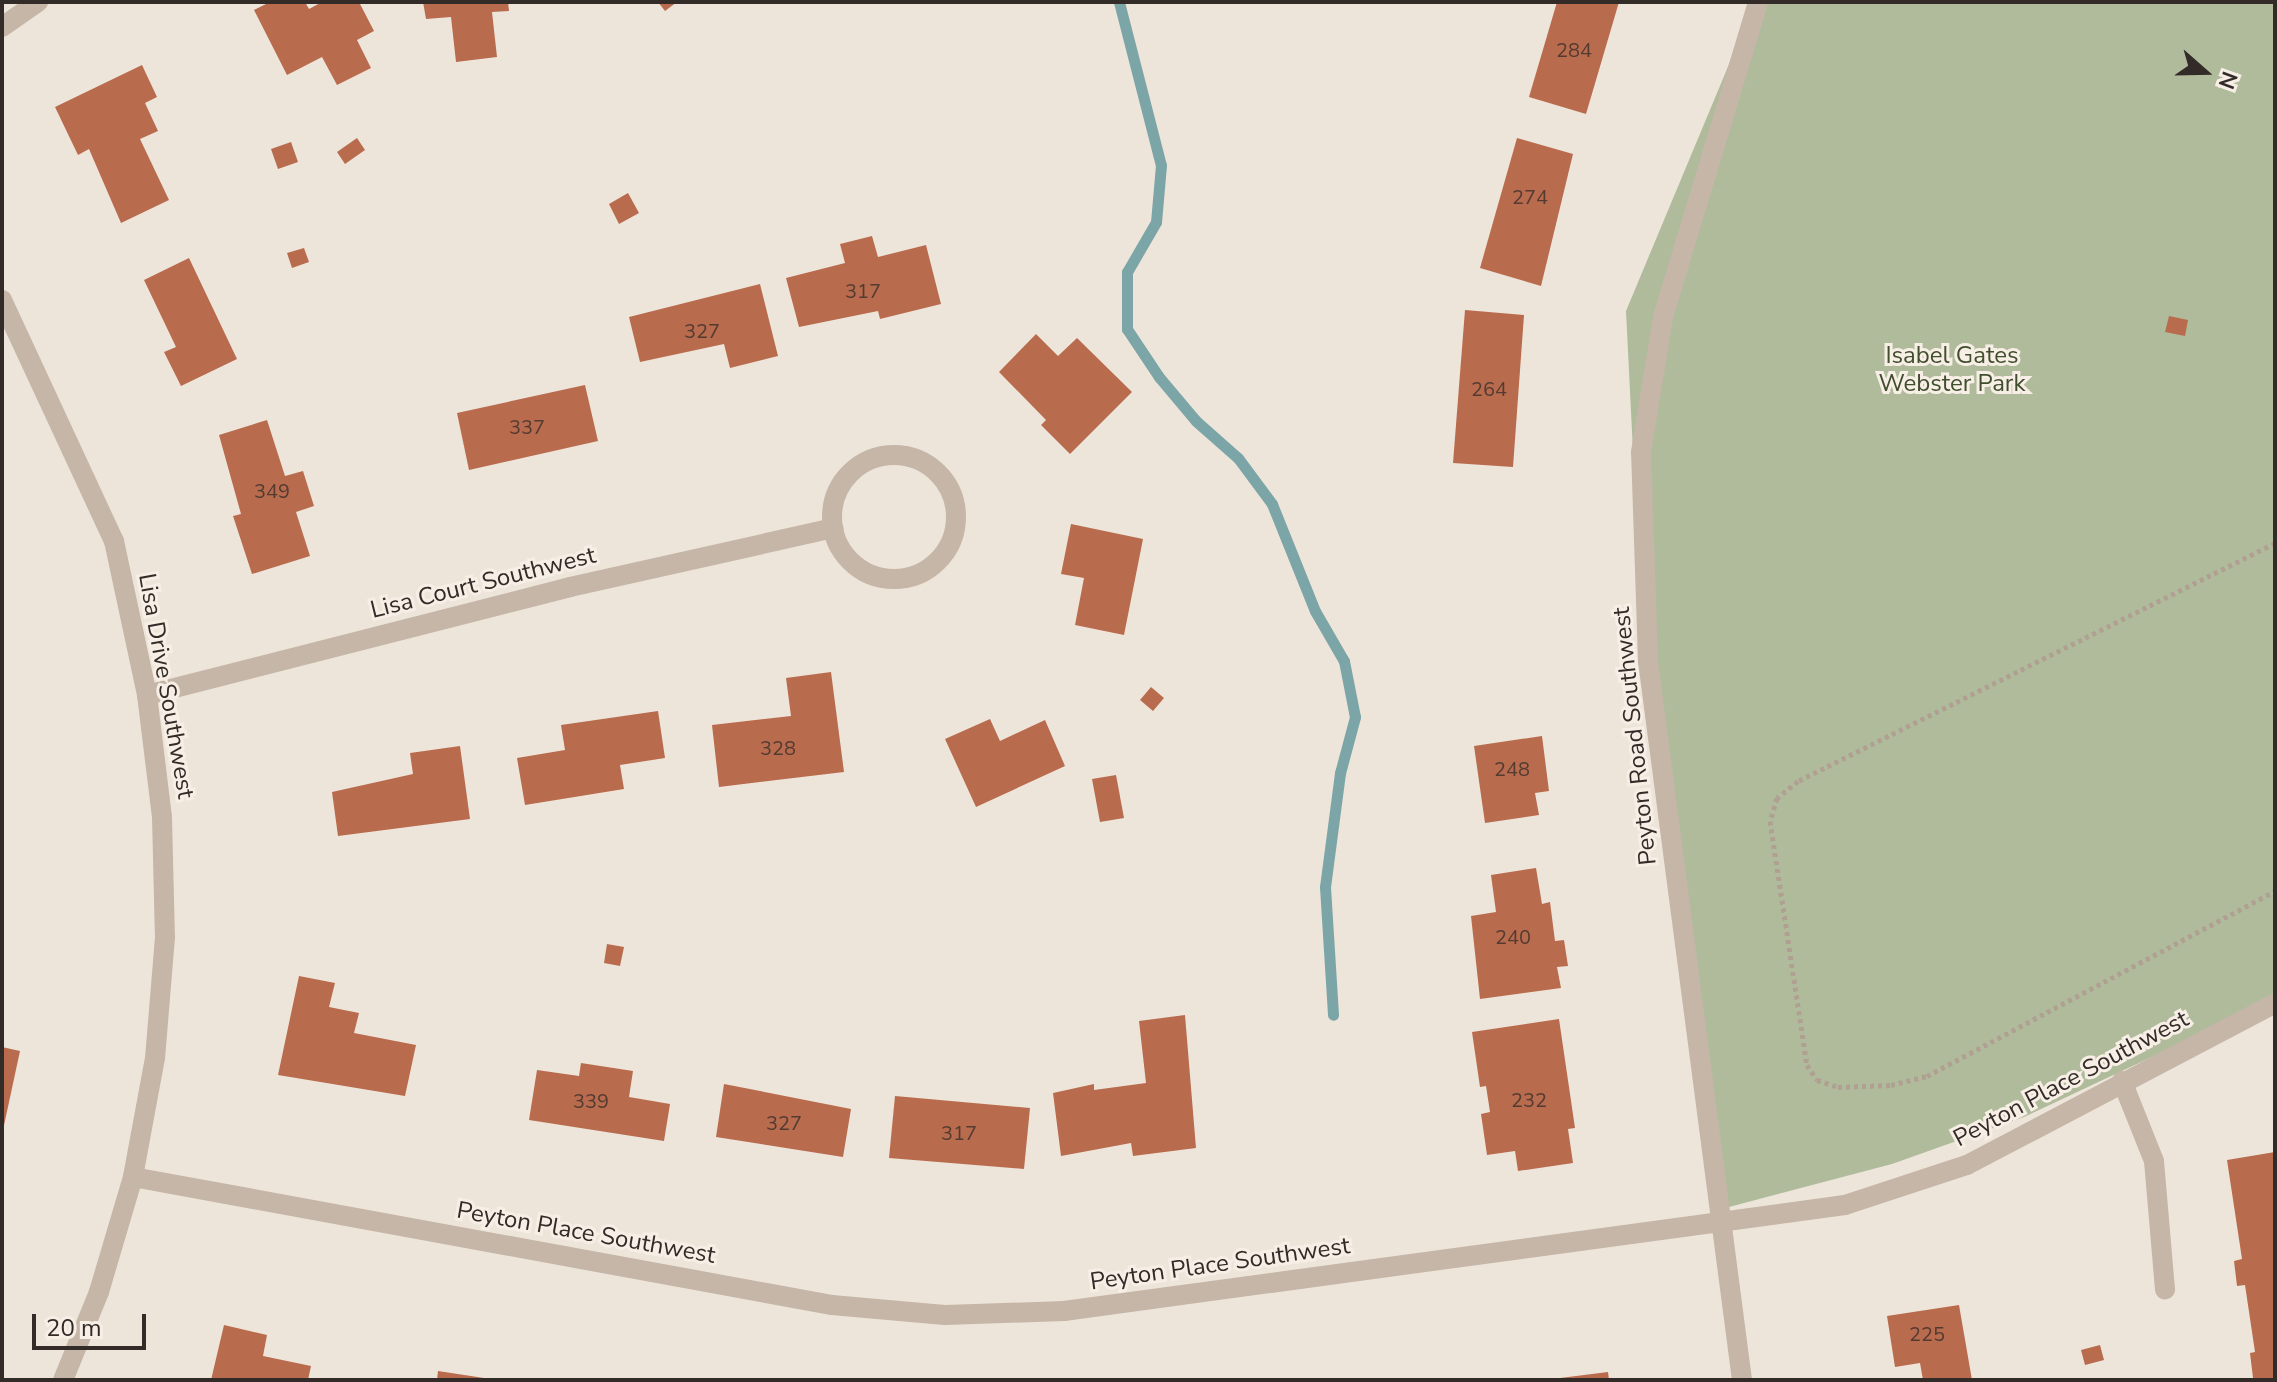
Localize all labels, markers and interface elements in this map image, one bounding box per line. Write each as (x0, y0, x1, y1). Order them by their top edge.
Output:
north arrow (2165, 32, 2245, 112)
house number: 284 (1556, 38, 1592, 62)
text: N (2211, 67, 2244, 93)
house number: 274 (1512, 185, 1548, 209)
house number: 317 (845, 279, 881, 303)
house number: 327 (684, 319, 720, 343)
park label: Isabel Gates Webster Park (1879, 342, 2025, 398)
house number: 264 (1471, 377, 1507, 401)
house number: 337 (509, 415, 545, 439)
house number: 349 (254, 479, 290, 503)
street label: Lisa Court Southwest (367, 541, 599, 625)
street label: Lisa Drive Southwest (132, 571, 200, 801)
street label: Peyton Road Southwest (1607, 606, 1663, 866)
house number: 328 (760, 736, 796, 760)
house number: 248 (1494, 757, 1530, 781)
house number: 240 (1495, 925, 1531, 949)
street label: Peyton Place Southwest (1949, 1005, 2193, 1153)
house number: 232 (1511, 1088, 1547, 1112)
house number: 339 (573, 1089, 609, 1113)
house number: 327 (766, 1111, 802, 1135)
house number: 317 (941, 1121, 977, 1145)
street label: Peyton Place Southwest (454, 1196, 718, 1270)
street label: Peyton Place Southwest (1088, 1231, 1352, 1297)
scale bar (36, 1298, 150, 1348)
text: 20 m (46, 1312, 102, 1344)
house number: 225 (1909, 1322, 1945, 1346)

